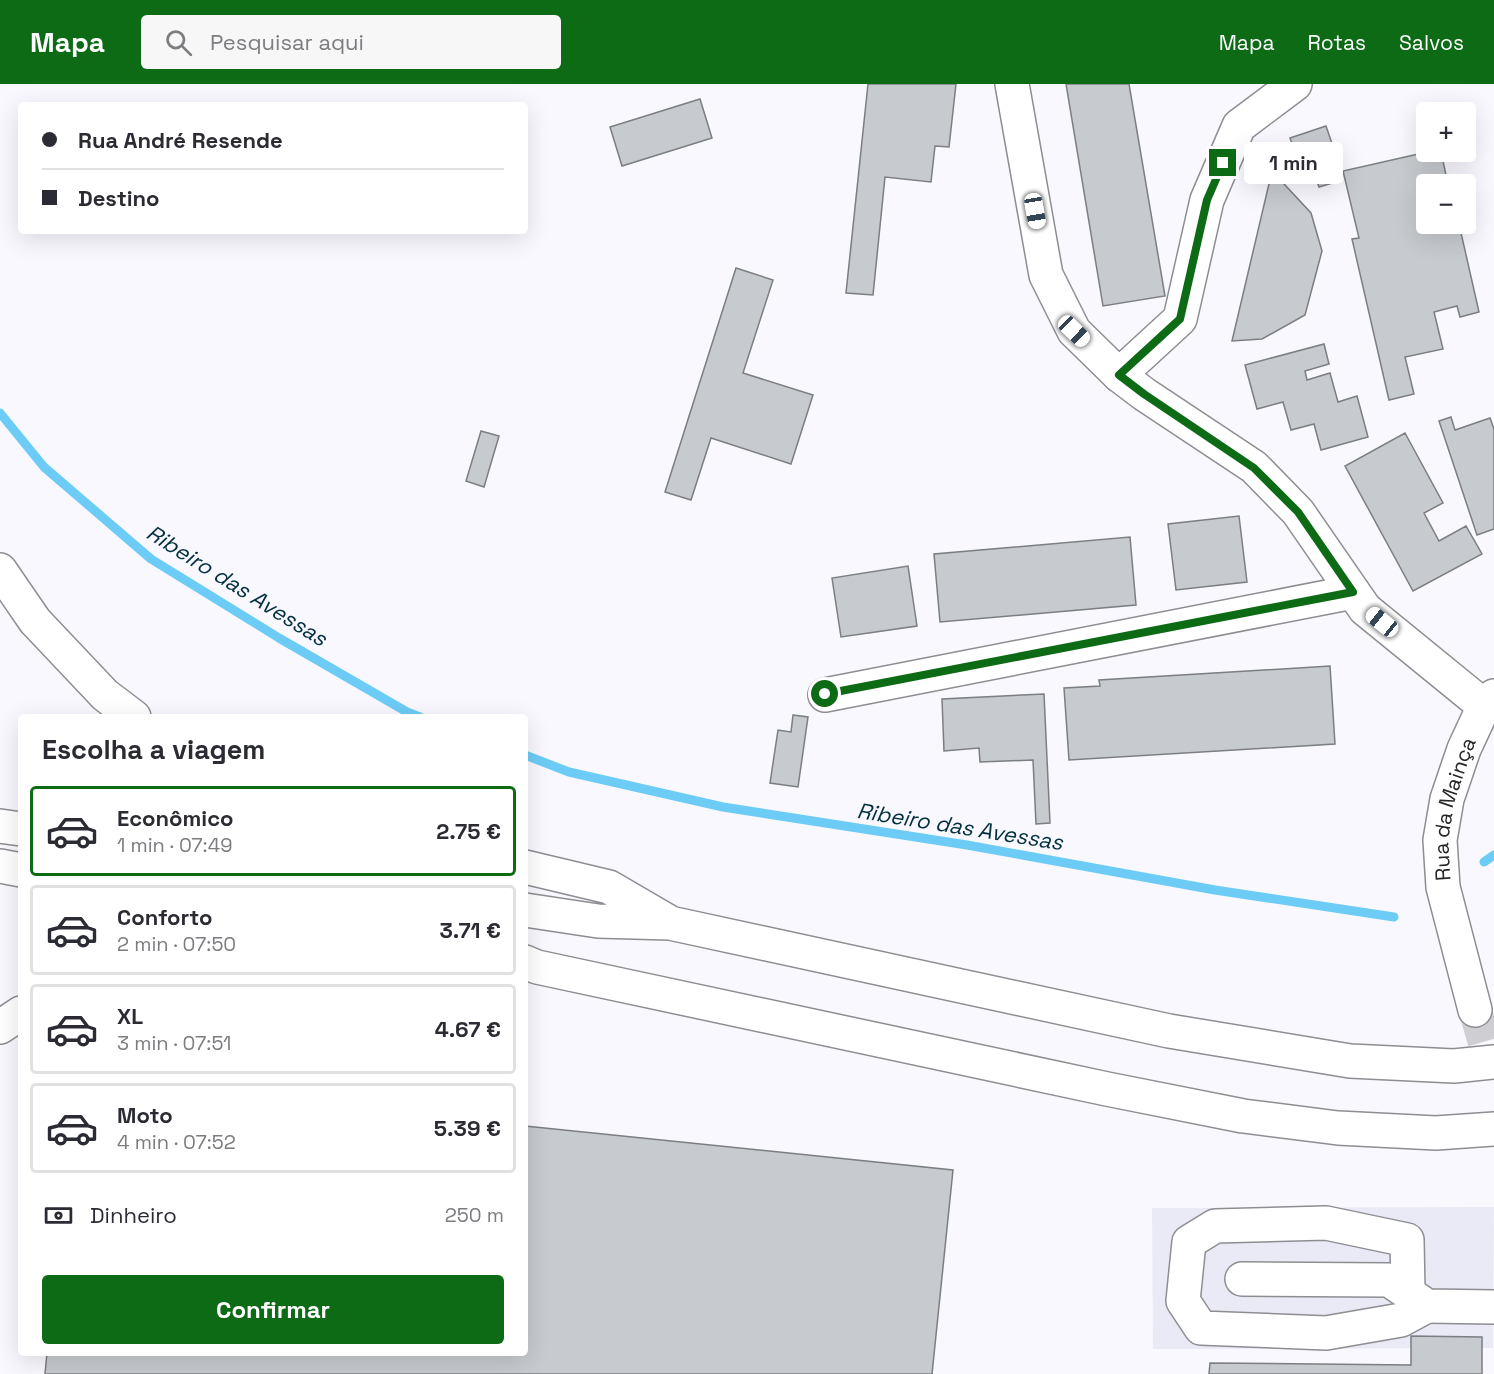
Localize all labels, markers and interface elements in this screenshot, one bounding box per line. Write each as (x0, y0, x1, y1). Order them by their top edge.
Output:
search box (141, 15, 561, 69)
text: Mapa (30, 24, 105, 60)
icon: search (162, 26, 195, 59)
text: Pesquisar aqui (210, 28, 364, 56)
text: Mapa (1219, 29, 1274, 56)
text: Rotas (1307, 29, 1366, 56)
text: Salvos (1399, 29, 1464, 56)
map controls (1416, 102, 1476, 234)
button: + (1416, 102, 1476, 162)
text: Rua André Resende (78, 126, 283, 154)
callout: 1 min (1244, 142, 1343, 184)
route end (1209, 149, 1236, 176)
text: 1 min (1269, 150, 1318, 176)
button: − (1416, 174, 1476, 234)
text: Destino (78, 184, 160, 212)
car (1023, 192, 1047, 230)
car (1055, 312, 1093, 350)
water label: Ribeiro das Avessas (141, 518, 334, 653)
car (1362, 604, 1402, 640)
route start (811, 680, 838, 707)
text: Escolha a viagem (42, 732, 265, 767)
street label: Rua da Mainça (1426, 732, 1481, 882)
water label: Ribeiro das Avessas (855, 796, 1066, 856)
icon: car (45, 804, 99, 858)
text: Econômico (117, 804, 234, 832)
text: 2.75 € (436, 817, 501, 845)
text: 1 min · 07:49 (117, 832, 232, 858)
icon: car (45, 903, 99, 957)
text: Conforto (117, 903, 212, 931)
text: 3.71 € (439, 916, 501, 944)
text: 2 min · 07:50 (117, 931, 236, 957)
icon: car (45, 1002, 99, 1056)
text: XL (117, 1002, 143, 1030)
text: 4.67 € (435, 1015, 501, 1043)
text: 3 min · 07:51 (117, 1030, 231, 1056)
icon: car (45, 1101, 99, 1155)
text: Moto (117, 1101, 173, 1129)
text: 5.39 € (434, 1114, 501, 1142)
text: 4 min · 07:52 (117, 1129, 236, 1155)
icon: cash (42, 1199, 75, 1232)
text: Dinheiro (90, 1201, 177, 1229)
text: 250 m (445, 1202, 504, 1228)
button: Confirmar (42, 1275, 504, 1344)

